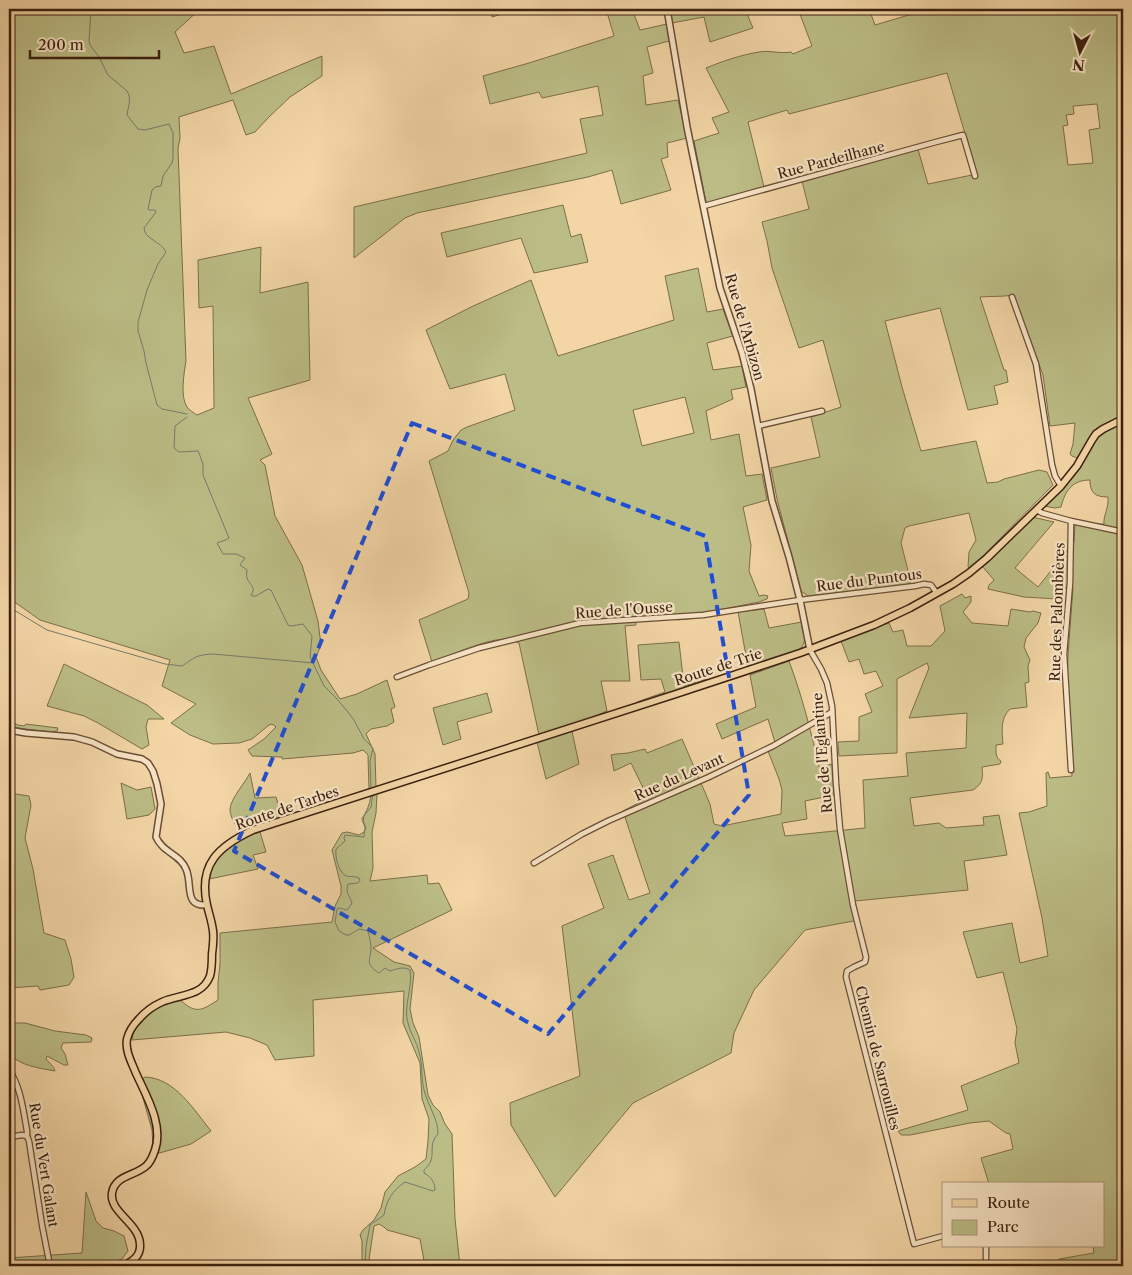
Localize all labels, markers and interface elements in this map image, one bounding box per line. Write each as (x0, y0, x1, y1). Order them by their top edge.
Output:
scale bar (30, 28, 159, 60)
north arrow (1054, 28, 1104, 78)
text: 200 m (38, 35, 84, 54)
text: N (1072, 55, 1086, 75)
street label: Rue Pardeilhane (775, 137, 887, 183)
street label: Rue de l'Arbizon (721, 271, 769, 383)
street label: Rue des Palombières (1046, 542, 1068, 682)
street label: Rue du Puntous (815, 565, 923, 595)
street label: Rue de l'Ousse (574, 598, 674, 622)
street label: Route de Trie (672, 644, 764, 690)
street label: Rue de l'Eglantine (808, 692, 836, 814)
street label: Rue du Levant (631, 749, 727, 805)
street label: Route de Tarbes (233, 782, 341, 834)
street label: Chemin de Sarrouilles (851, 984, 905, 1132)
street label: Rue du Vert Galant (25, 1101, 63, 1229)
legend (942, 1182, 1104, 1248)
text: Route (987, 1193, 1030, 1212)
text: Parc (987, 1217, 1019, 1236)

